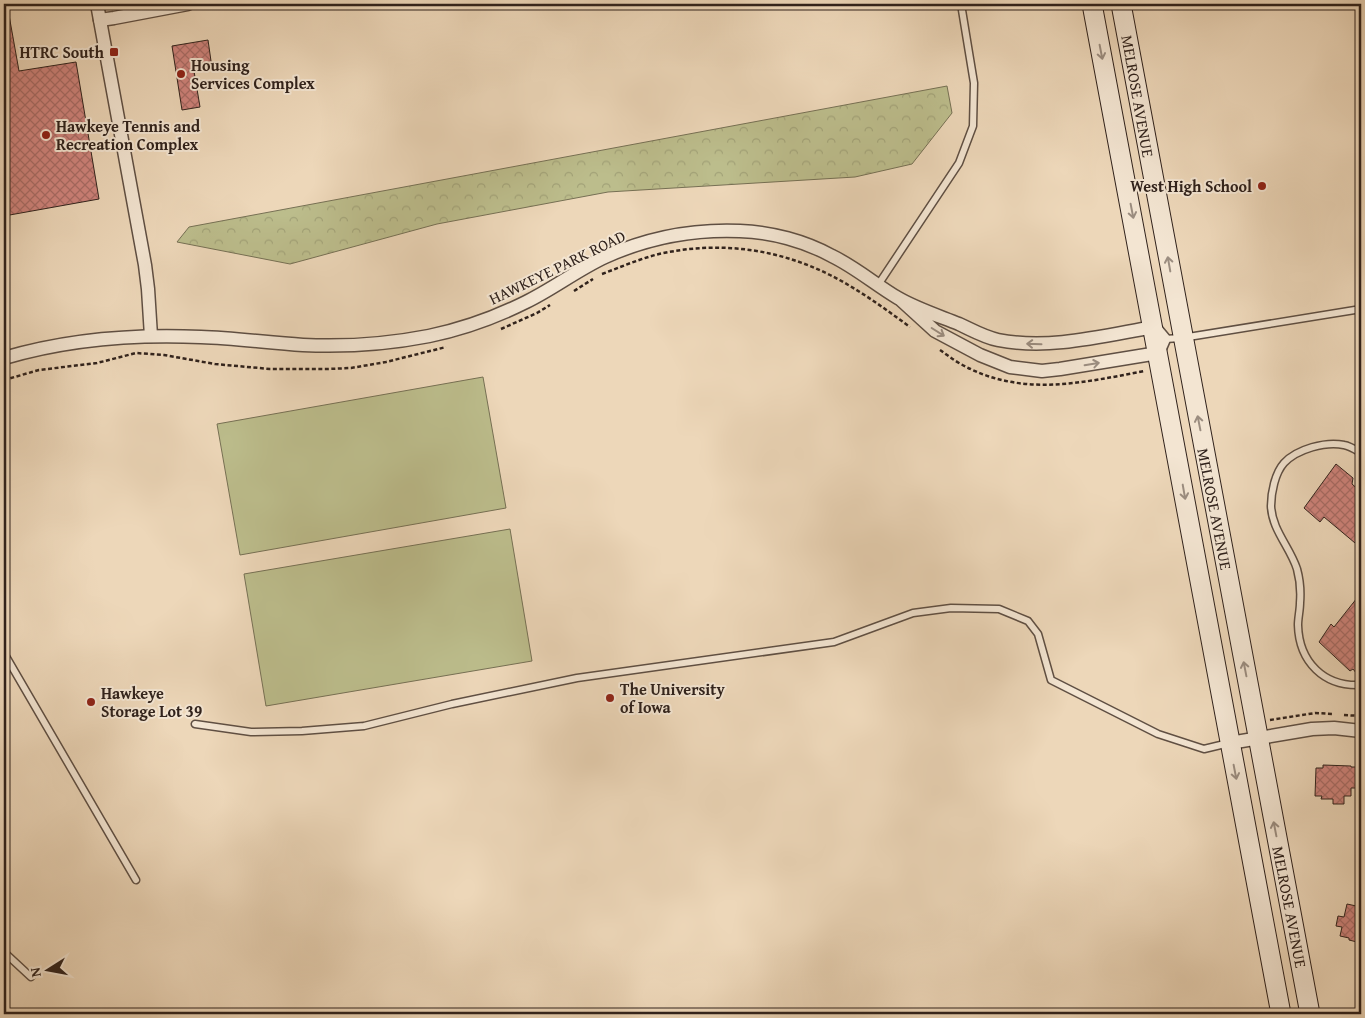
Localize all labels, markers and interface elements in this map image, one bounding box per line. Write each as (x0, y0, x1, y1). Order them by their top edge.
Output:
street label: MELROSE AVENUE (1115, 33, 1161, 159)
place label: HTRC South (19, 40, 105, 64)
one-way arrow (1097, 43, 1107, 59)
marker: HTRC South (108, 46, 120, 58)
place label: Housing Services Complex (191, 53, 315, 95)
marker: Housing Services Complex (175, 68, 187, 80)
place label: Hawkeye Tennis and Recreation Complex (56, 114, 201, 156)
marker: Hawkeye Tennis and Recreation Complex (40, 129, 52, 141)
place label: West High School (1130, 174, 1252, 198)
marker: West High School (1256, 180, 1268, 192)
one-way arrow (1127, 203, 1137, 219)
street label: HAWKEYE PARK ROAD (485, 223, 630, 310)
one-way arrow (1163, 256, 1173, 272)
one-way arrow (931, 326, 945, 337)
one-way arrow (1026, 339, 1042, 349)
one-way arrow (1083, 359, 1099, 369)
one-way arrow (1193, 416, 1203, 432)
street label: MELROSE AVENUE (1191, 446, 1239, 572)
one-way arrow (1179, 483, 1189, 499)
one-way arrow (1239, 662, 1249, 678)
place label: The University of Iowa (620, 677, 725, 719)
place label: Hawkeye Storage Lot 39 (101, 681, 202, 723)
marker: The University of Iowa (604, 692, 616, 704)
marker: Hawkeye Storage Lot 39 (85, 696, 97, 708)
one-way arrow (1231, 763, 1241, 779)
one-way arrow (1269, 821, 1279, 837)
street label: MELROSE AVENUE (1266, 844, 1314, 970)
north arrow (22, 946, 72, 996)
text: N (24, 965, 46, 979)

